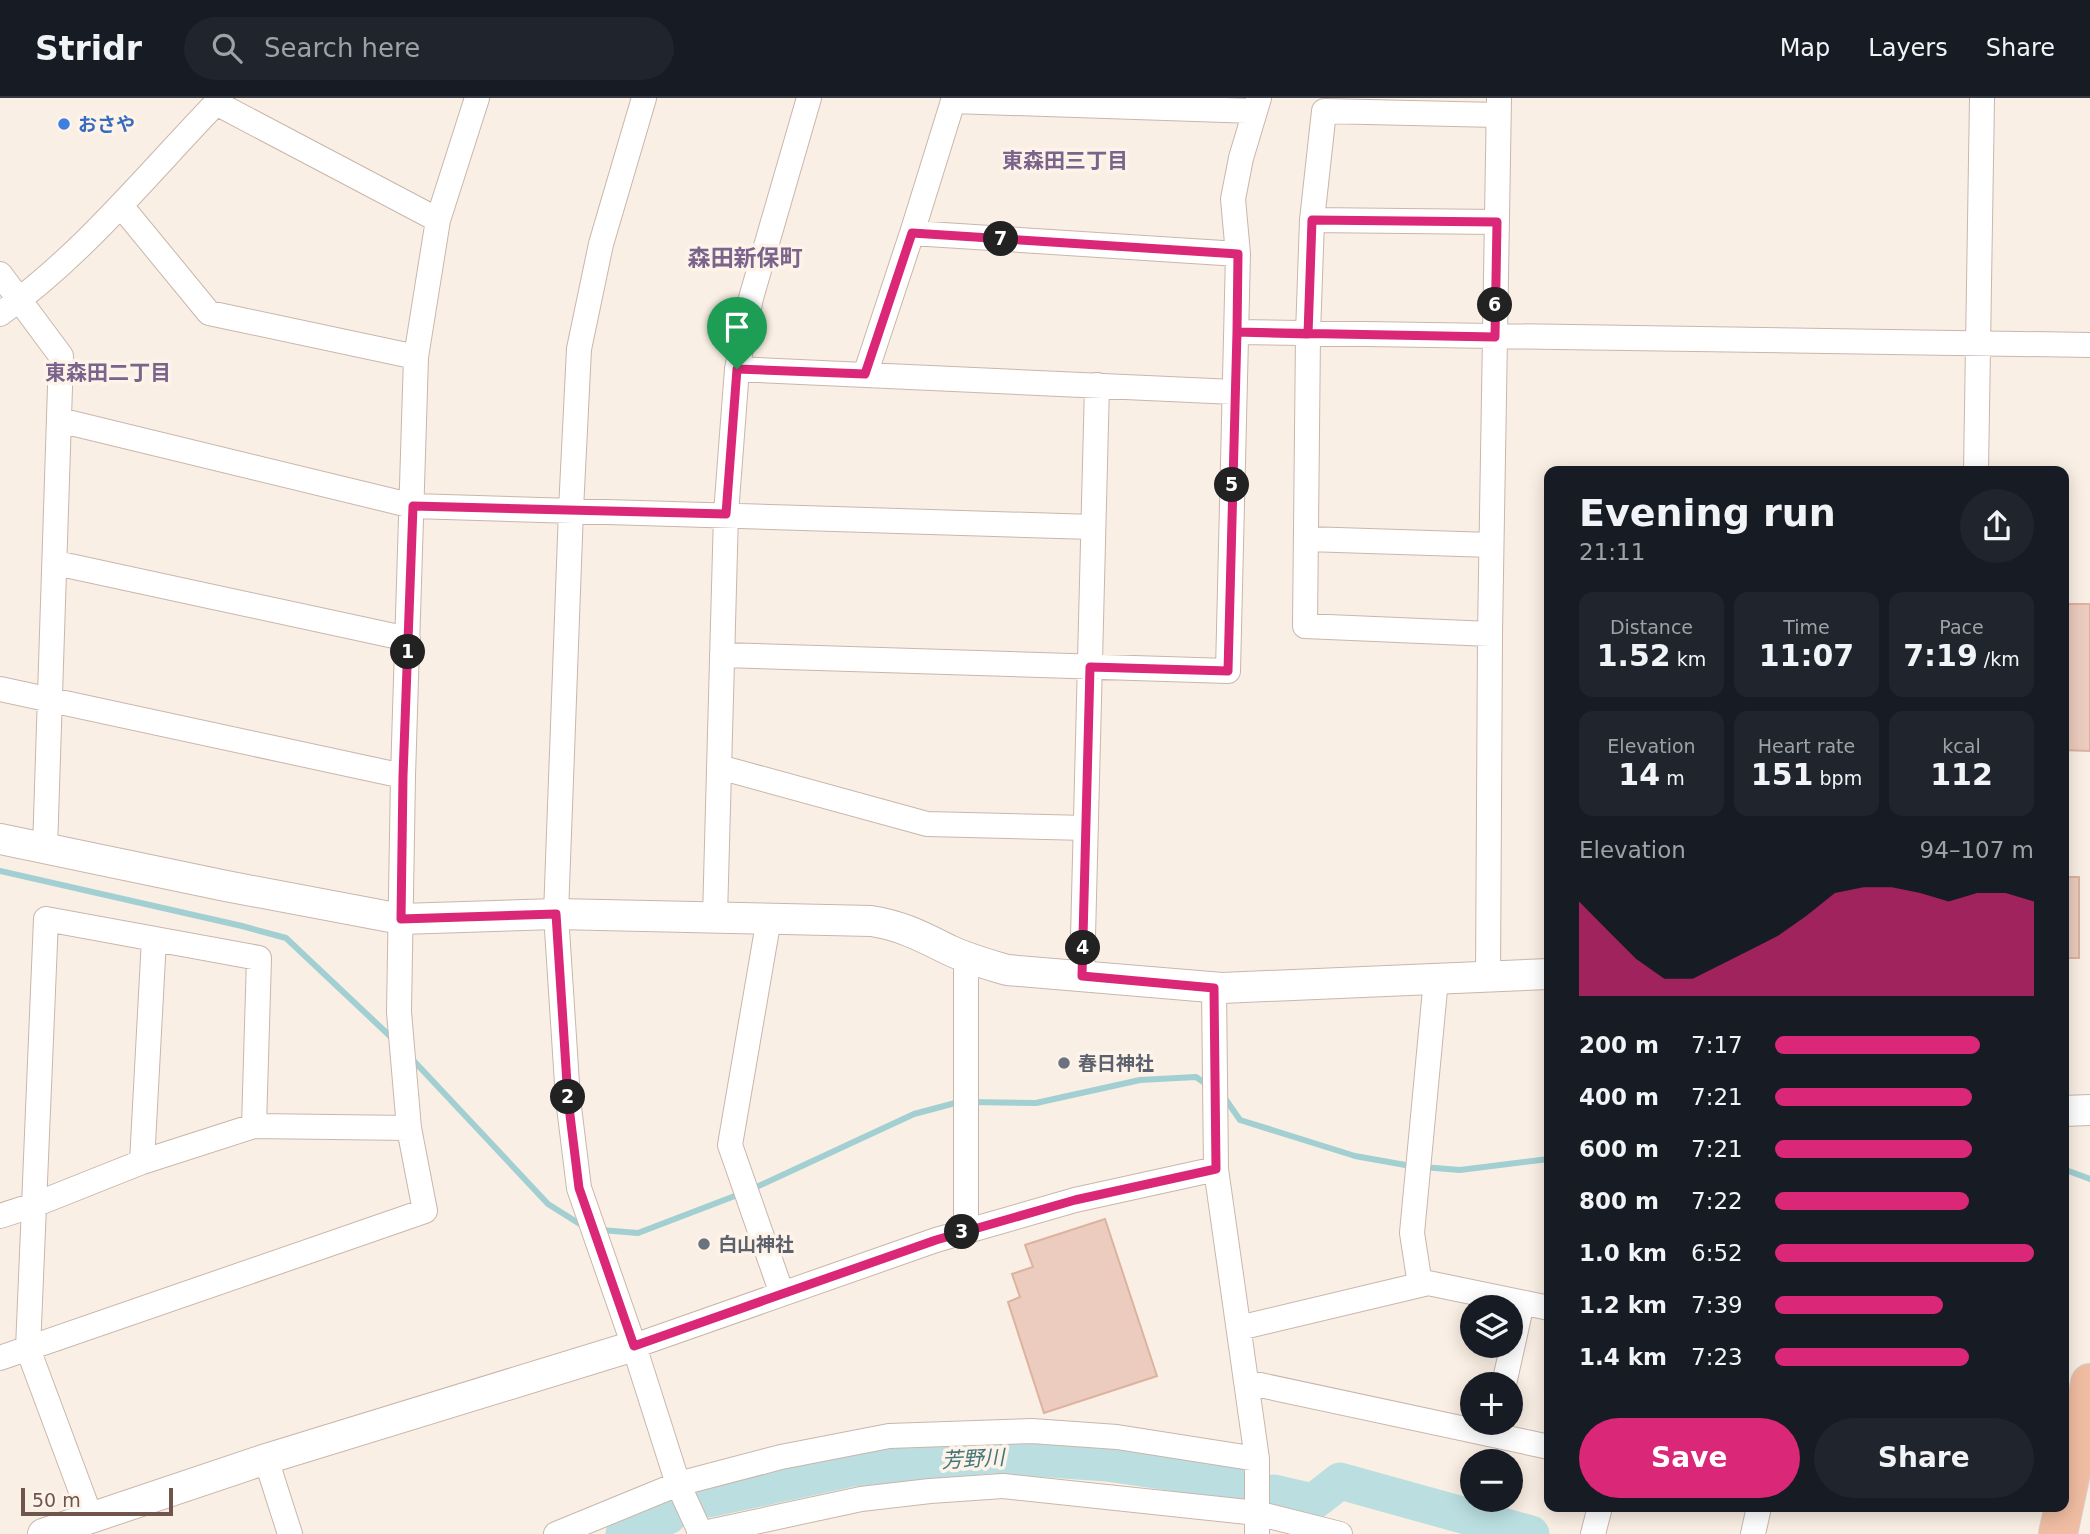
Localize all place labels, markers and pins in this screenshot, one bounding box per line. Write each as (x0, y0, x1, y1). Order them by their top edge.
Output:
place label: おさや (78, 113, 135, 135)
marker: おさや (56, 116, 72, 132)
pin: 7 (984, 222, 1018, 256)
pin: 6 (1478, 288, 1512, 322)
pin (707, 297, 767, 369)
pin: 5 (1214, 468, 1250, 502)
pin: 1 (390, 634, 426, 670)
pin: 4 (1066, 930, 1100, 966)
place label: 春日神社 (1078, 1052, 1154, 1074)
marker: 春日神社 (1056, 1055, 1072, 1071)
pin: 2 (550, 1080, 586, 1114)
pin: 3 (944, 1214, 979, 1250)
place label: 白山神社 (718, 1233, 794, 1255)
marker: 白山神社 (696, 1236, 712, 1252)

